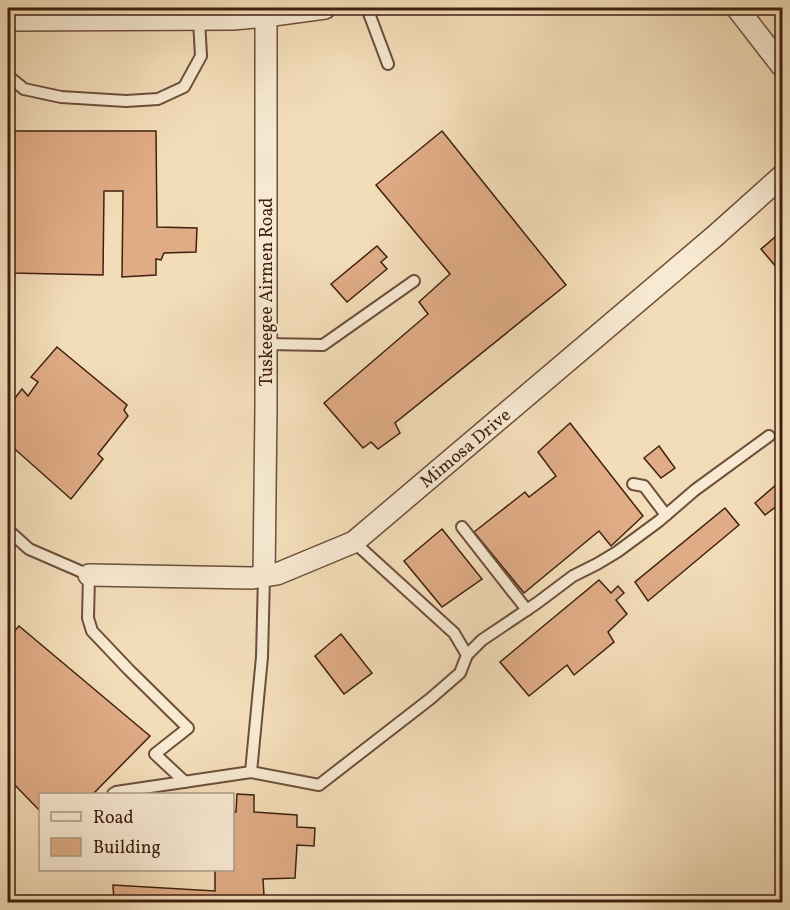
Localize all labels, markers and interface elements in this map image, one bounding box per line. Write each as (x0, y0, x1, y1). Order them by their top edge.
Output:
street label: Tuskeegee Airmen Road (255, 197, 280, 387)
street label: Mimosa Drive (415, 404, 517, 495)
legend (39, 793, 234, 871)
text: Road (93, 806, 134, 831)
text: Building (93, 836, 161, 861)

